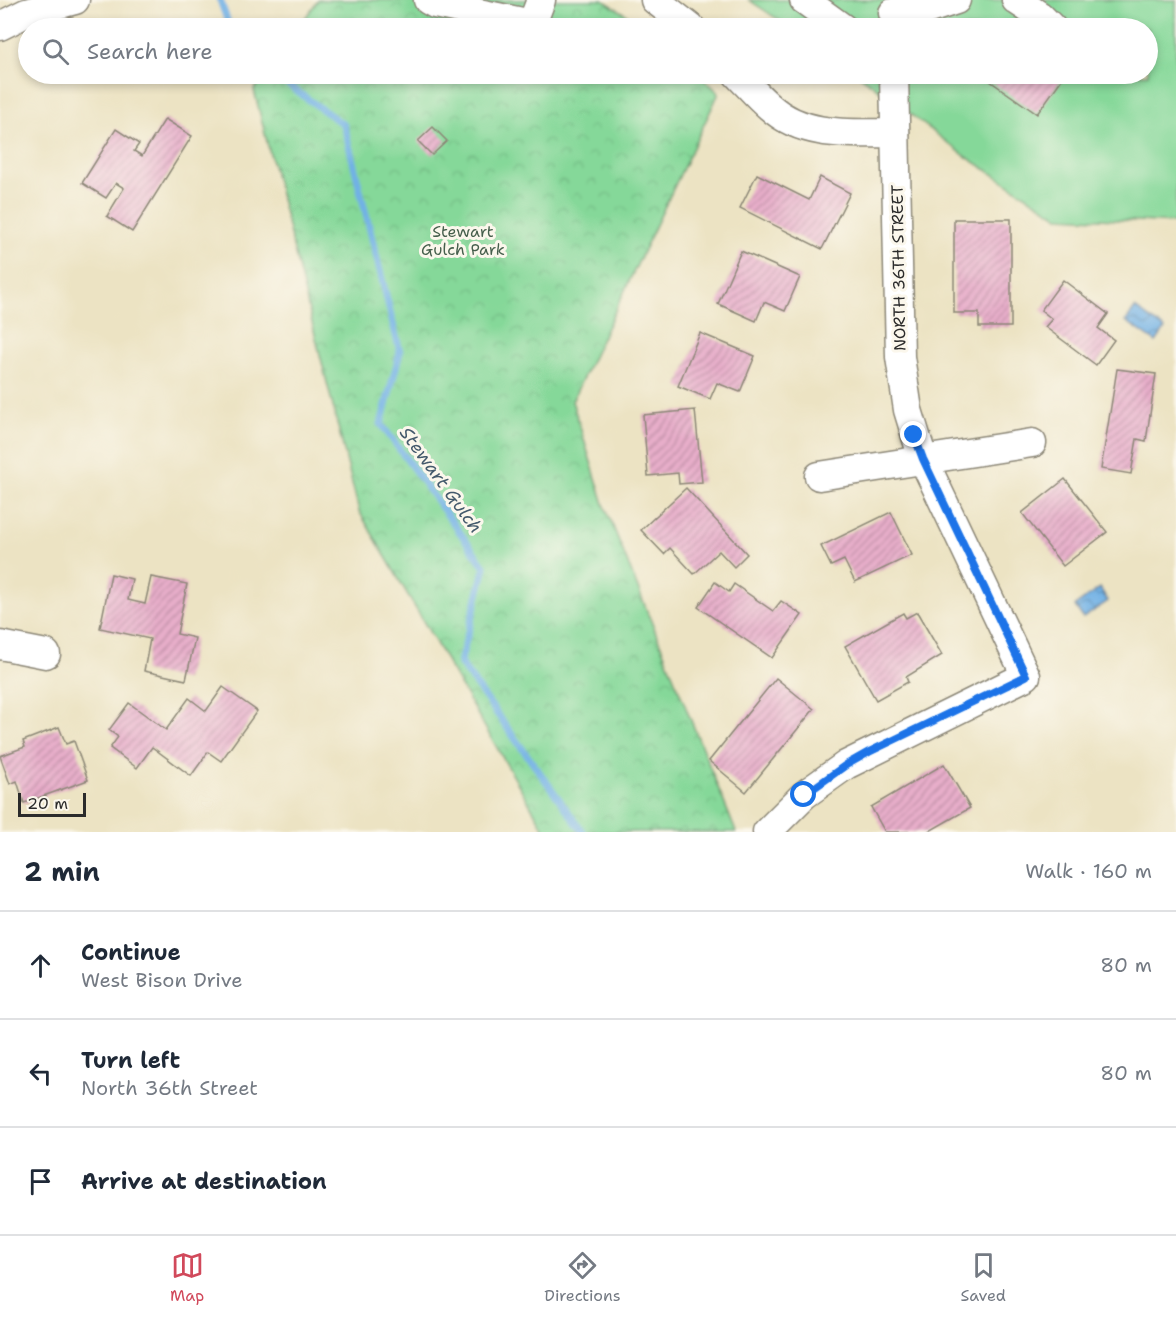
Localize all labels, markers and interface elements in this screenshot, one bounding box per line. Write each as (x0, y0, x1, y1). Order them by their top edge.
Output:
search box (18, 18, 1158, 84)
icon: search (39, 35, 72, 68)
text: Search here (87, 37, 213, 66)
street label: NORTH 36TH STREET (887, 184, 910, 351)
park label: Stewart Gulch Park (421, 221, 505, 260)
route end (900, 421, 926, 447)
water label: Stewart Gulch (394, 422, 488, 538)
route start (790, 781, 816, 807)
scale bar (18, 790, 86, 818)
text: 20 m (27, 793, 68, 814)
text: 2 min (24, 854, 100, 889)
text: Walk · 160 m (1025, 858, 1152, 884)
text: Continue (81, 938, 181, 967)
icon: ahead (24, 949, 57, 982)
text: 80 m (1100, 952, 1152, 978)
text: West Bison Drive (81, 967, 243, 993)
text: Turn left (81, 1046, 180, 1075)
icon: left (24, 1057, 57, 1090)
text: 80 m (1100, 1060, 1152, 1086)
text: North 36th Street (81, 1075, 258, 1101)
icon: arrive (24, 1165, 57, 1198)
text: Arrive at destination (81, 1167, 327, 1196)
tab: Map (170, 1249, 204, 1306)
tab: Directions (544, 1249, 621, 1306)
tab: Saved (961, 1249, 1006, 1306)

